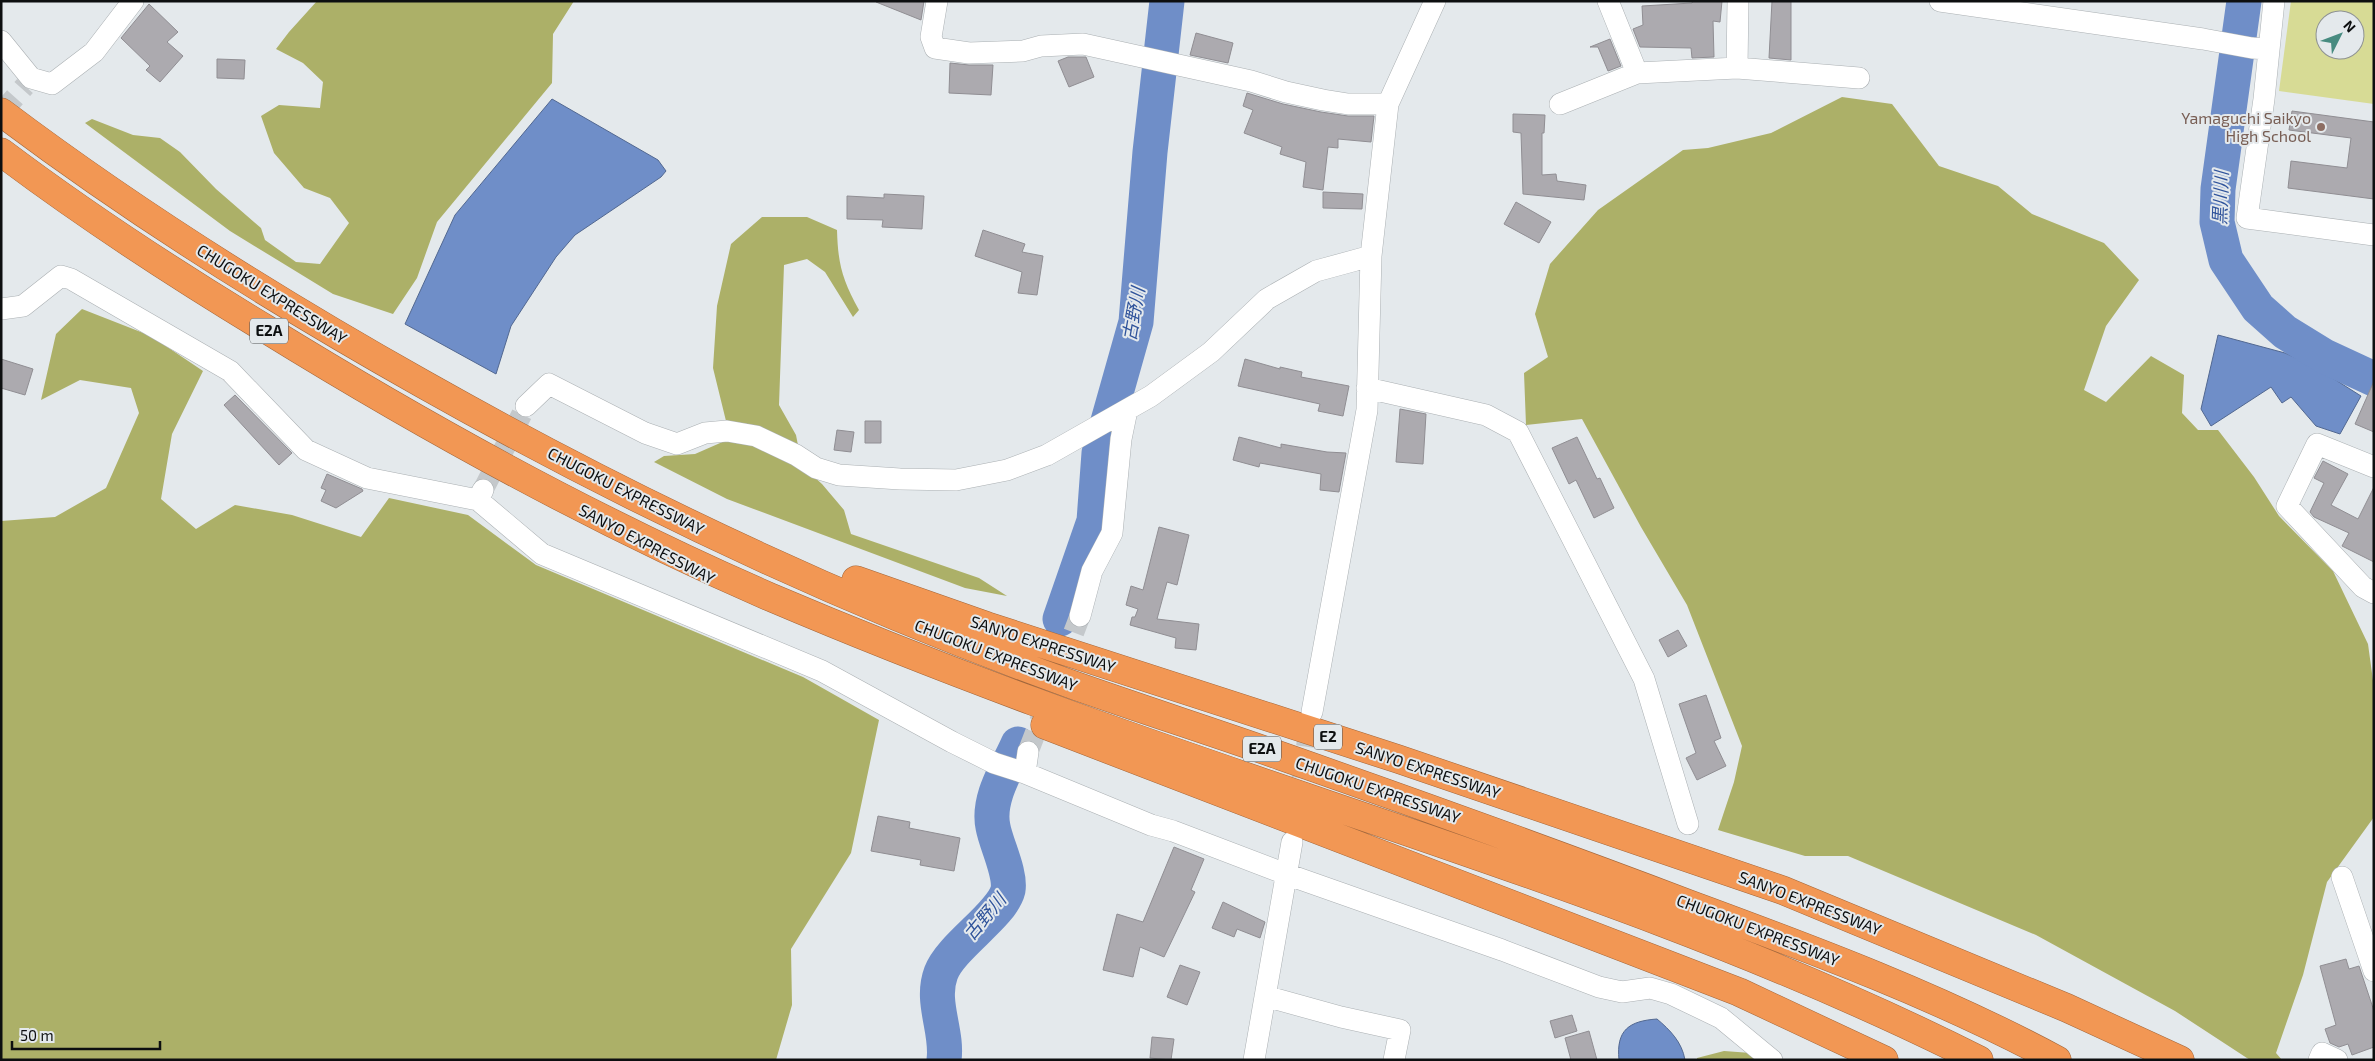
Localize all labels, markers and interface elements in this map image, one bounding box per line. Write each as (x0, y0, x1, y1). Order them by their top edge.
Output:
north arrow (2315, 10, 2365, 60)
text: N (2340, 17, 2360, 35)
place label: Yamaguchi Saikyo High School (2181, 108, 2311, 145)
marker: Yamaguchi Saikyo High School (2315, 121, 2327, 133)
water label: 黒川川 (2208, 169, 2232, 225)
street label: CHUGOKU EXPRESSWAY (194, 240, 351, 347)
water label: 古野川 (1117, 283, 1149, 342)
road number: E2A (250, 318, 288, 344)
street label: CHUGOKU EXPRESSWAY (545, 443, 708, 538)
street label: SANYO EXPRESSWAY (576, 500, 718, 587)
street label: SANYO EXPRESSWAY (968, 611, 1118, 676)
street label: CHUGOKU EXPRESSWAY (912, 615, 1080, 694)
road number: E2 (1314, 724, 1342, 750)
road number: E2A (1243, 736, 1281, 762)
street label: SANYO EXPRESSWAY (1353, 737, 1503, 802)
street label: CHUGOKU EXPRESSWAY (1293, 752, 1463, 827)
street label: SANYO EXPRESSWAY (1736, 867, 1884, 939)
water label: 古野川 (958, 887, 1011, 944)
street label: CHUGOKU EXPRESSWAY (1674, 890, 1842, 969)
scale bar (12, 1018, 160, 1050)
text: 50 m (20, 1026, 54, 1044)

